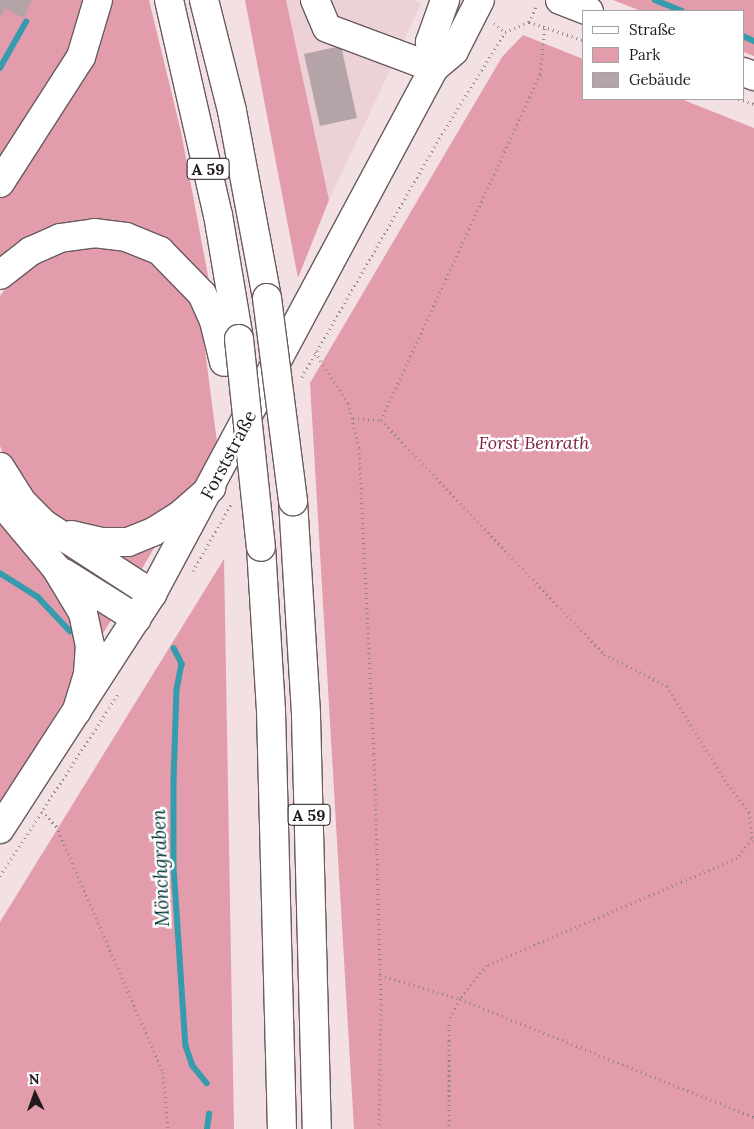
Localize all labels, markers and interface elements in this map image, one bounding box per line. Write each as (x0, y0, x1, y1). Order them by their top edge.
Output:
legend (582, 10, 744, 100)
text: Straße (629, 20, 676, 39)
text: Park (629, 45, 660, 64)
text: Gebäude (629, 70, 691, 89)
road number: A 59 (186, 156, 230, 182)
street label: Forststraße (197, 407, 261, 503)
park label: Forst Benrath (478, 432, 590, 454)
road number: A 59 (286, 802, 332, 828)
water label: Mönchgraben (148, 809, 174, 927)
north arrow (10, 1069, 60, 1119)
text: N (28, 1070, 40, 1088)

